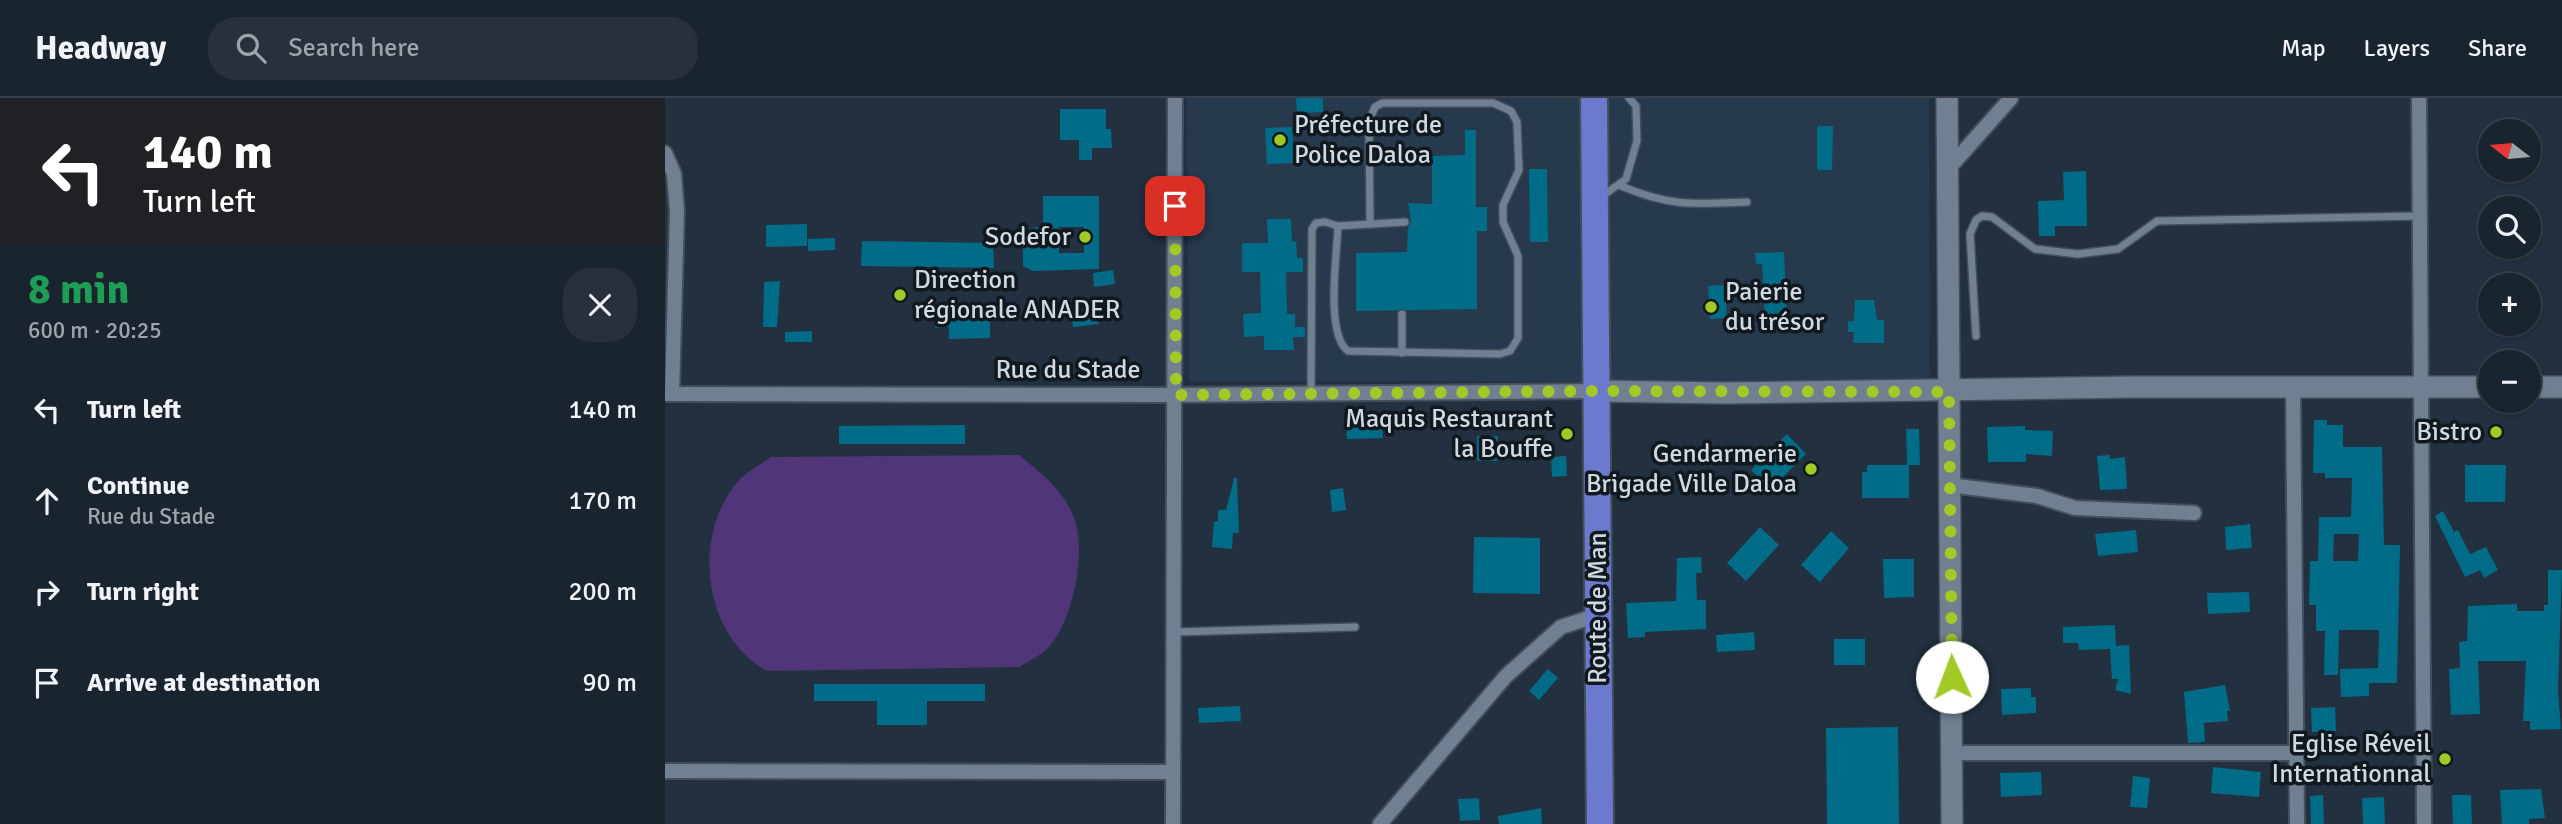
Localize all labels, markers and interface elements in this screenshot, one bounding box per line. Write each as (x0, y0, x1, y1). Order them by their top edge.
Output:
search box (208, 17, 698, 80)
text: Headway (35, 28, 166, 69)
icon: search (232, 29, 270, 67)
text: Search here (288, 32, 419, 64)
text: Map (2281, 33, 2326, 63)
text: Layers (2364, 33, 2430, 63)
text: Share (2468, 33, 2527, 63)
place label: Préfecture de Police Daloa (1294, 109, 1442, 171)
north arrow (2478, 119, 2541, 182)
map controls (2478, 119, 2541, 413)
text: 140 m (143, 122, 273, 182)
icon: left (28, 126, 119, 217)
marker: Préfecture de Police Daloa (1272, 132, 1288, 148)
pin (1145, 176, 1205, 236)
text: Turn left (143, 182, 256, 221)
icon: arrive (1156, 187, 1194, 225)
button: search (2478, 196, 2541, 259)
place label: Sodefor (985, 221, 1071, 253)
marker: Sodefor (1077, 229, 1093, 245)
text: 8 min (28, 264, 129, 315)
place label: Direction régionale ANADER (914, 264, 1120, 326)
button: close (563, 268, 637, 342)
button: + (2478, 273, 2541, 336)
place label: Paierie du trésor (1725, 276, 1825, 338)
marker: Direction régionale ANADER (892, 287, 908, 303)
marker: Paierie du trésor (1703, 299, 1719, 315)
text: 600 m · 20:25 (28, 316, 162, 345)
button: − (2478, 350, 2541, 413)
street label: Rue du Stade (995, 354, 1141, 386)
icon: left (28, 391, 66, 429)
text: Turn left (87, 394, 181, 426)
text: 140 m (568, 394, 637, 426)
place label: Maquis Restaurant la Bouffe (1345, 403, 1553, 465)
place label: Bistro (2416, 416, 2482, 448)
marker: Bistro (2488, 424, 2504, 440)
marker: Maquis Restaurant la Bouffe (1559, 426, 1575, 442)
place label: Gendarmerie Brigade Ville Daloa (1586, 438, 1797, 500)
marker: Gendarmerie Brigade Ville Daloa (1803, 461, 1819, 477)
text: Continue (87, 470, 189, 502)
icon: ahead (28, 482, 66, 520)
text: 170 m (568, 485, 637, 517)
text: Rue du Stade (87, 502, 215, 531)
street label: Route de Man (1582, 532, 1614, 684)
icon: right (28, 573, 66, 611)
text: Turn right (87, 576, 199, 608)
text: 200 m (568, 576, 637, 608)
position arrow (1915, 640, 1989, 714)
icon: arrive (28, 664, 66, 702)
text: Arrive at destination (87, 667, 320, 699)
text: 90 m (582, 667, 637, 699)
place label: Eglise Réveil Internationnal (2272, 728, 2431, 790)
marker: Eglise Réveil Internationnal (2437, 751, 2453, 767)

